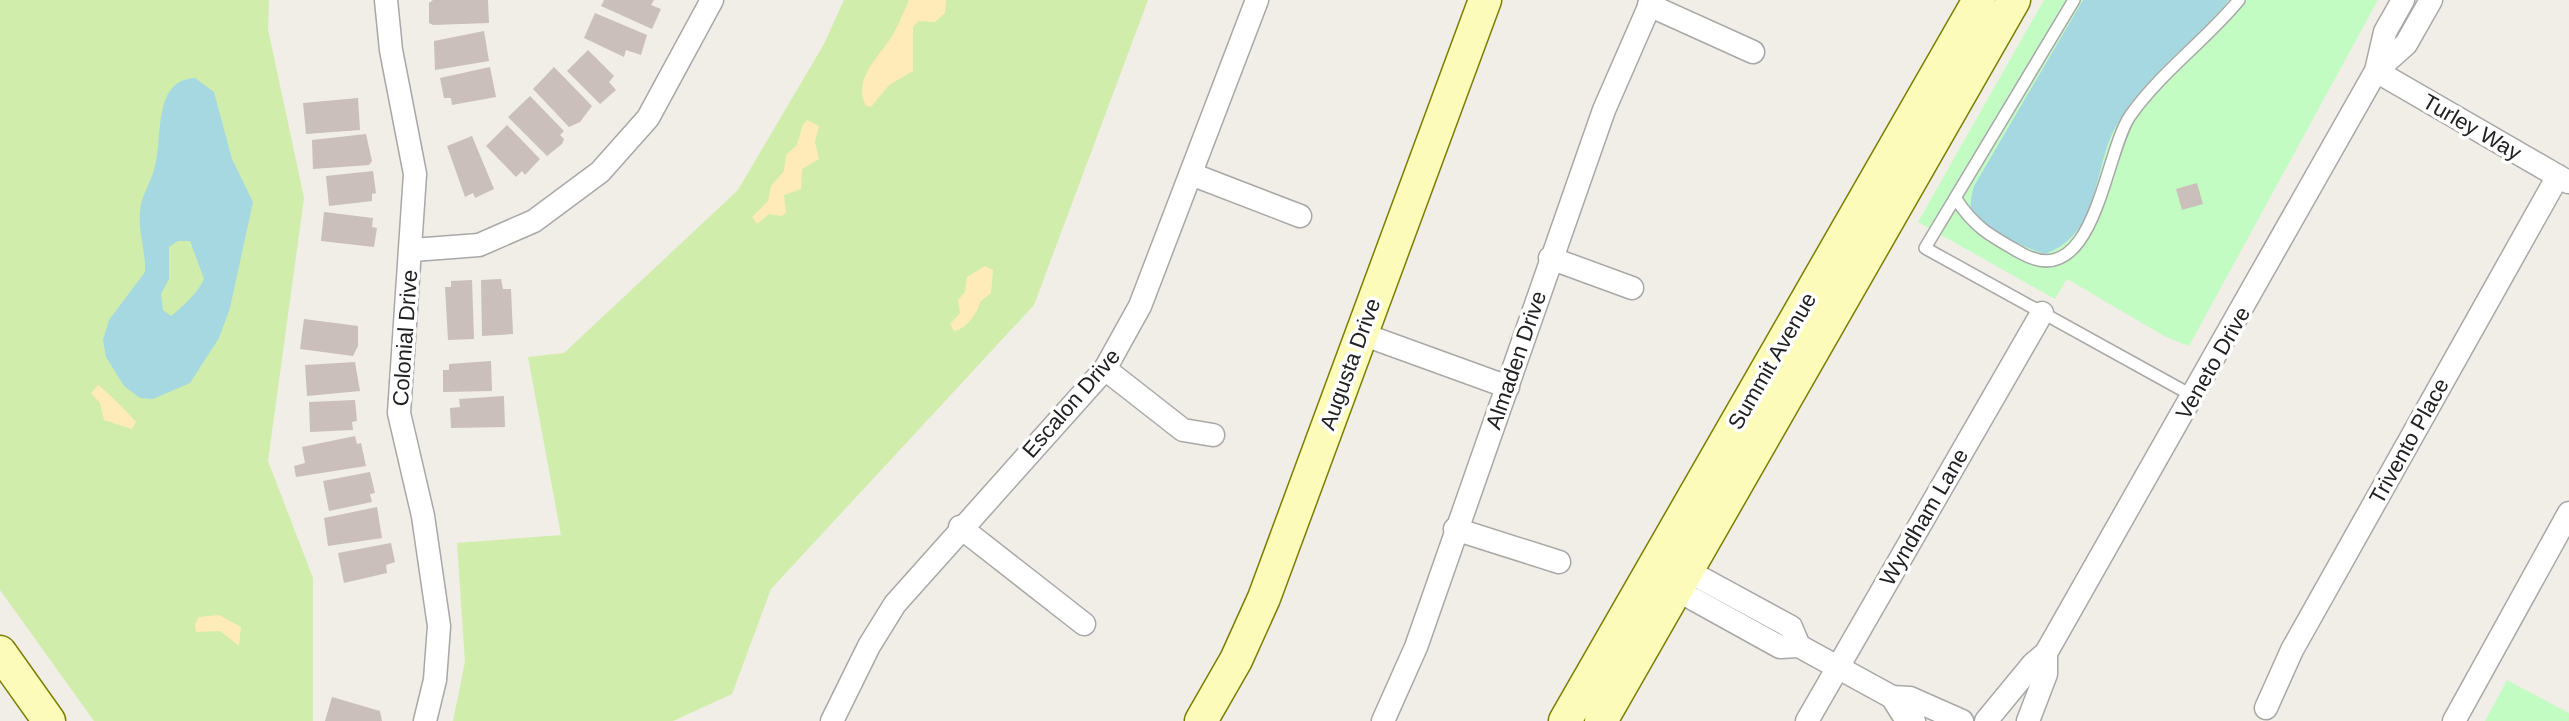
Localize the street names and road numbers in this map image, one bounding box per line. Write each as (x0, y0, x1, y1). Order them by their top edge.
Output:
street label: Turley Way (2418, 89, 2526, 165)
street label: Colonial Drive (388, 269, 422, 407)
street label: Almaden Drive (1481, 288, 1551, 432)
street label: Summit Avenue (1723, 288, 1821, 434)
street label: Augusta Drive (1315, 295, 1385, 433)
street label: Veneto Drive (2171, 302, 2255, 424)
street label: Escalon Drive (1017, 344, 1125, 462)
street label: Trivento Place (2364, 374, 2454, 508)
street label: Wyndham Lane (1875, 444, 1973, 590)

